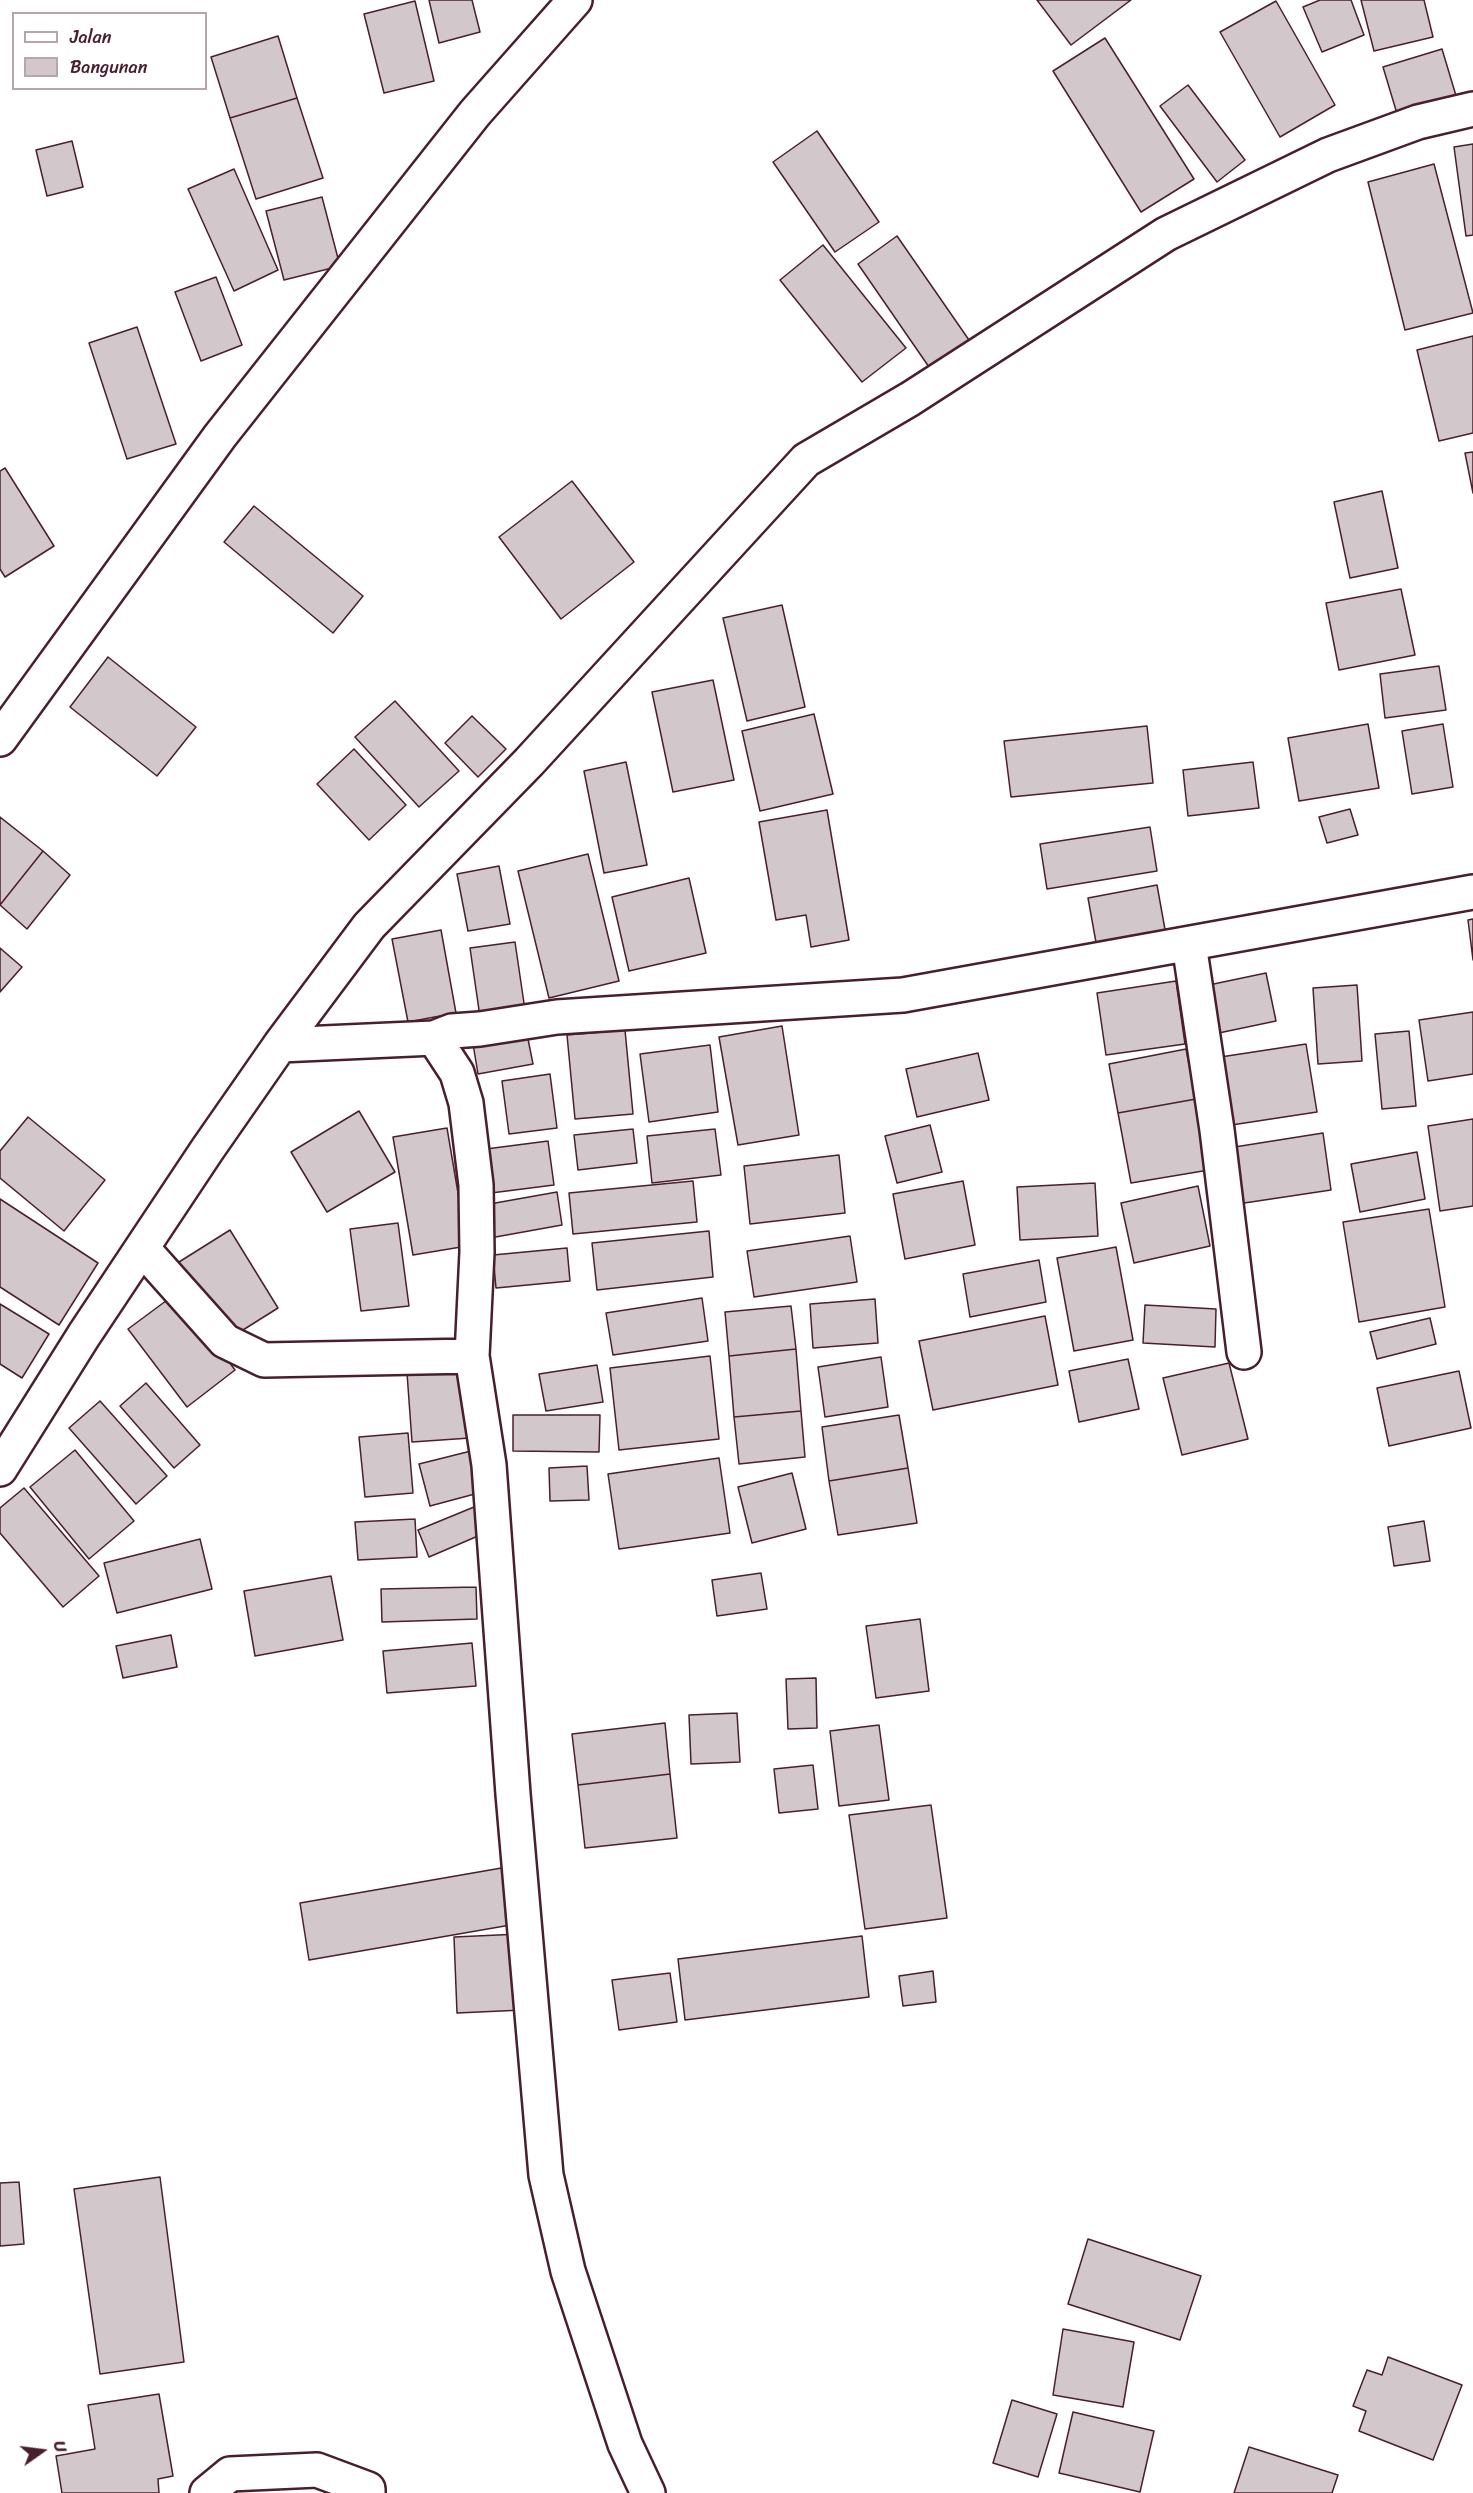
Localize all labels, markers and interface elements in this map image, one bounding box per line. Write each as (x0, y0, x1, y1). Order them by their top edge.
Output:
legend (12, 12, 207, 90)
text: Jalan (70, 21, 111, 53)
text: Bangunan (70, 51, 147, 83)
north arrow (12, 2421, 72, 2481)
text: U (45, 2438, 75, 2455)

